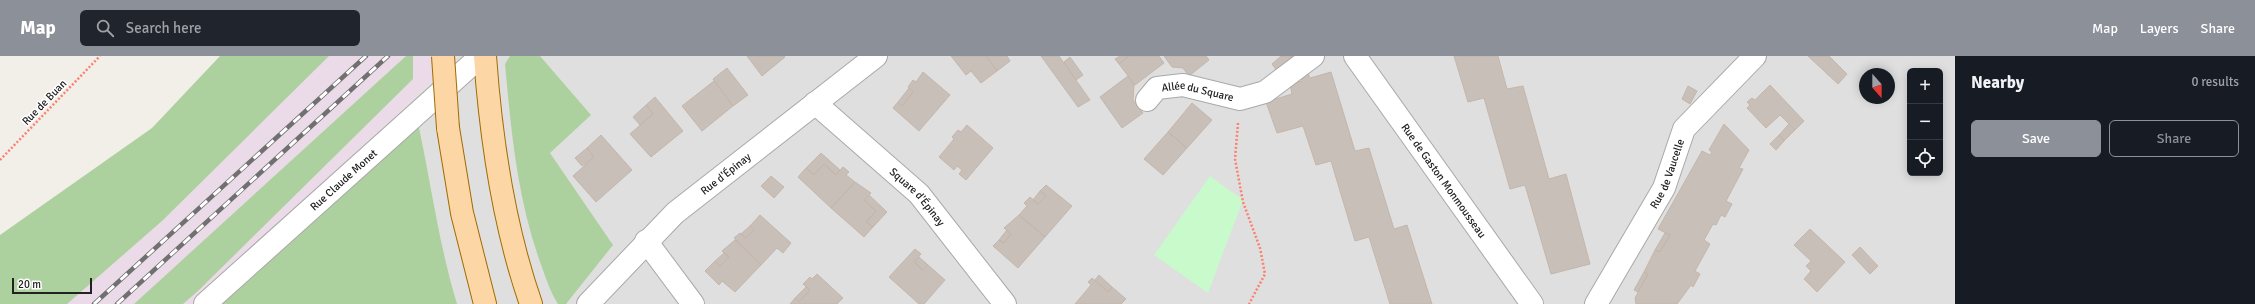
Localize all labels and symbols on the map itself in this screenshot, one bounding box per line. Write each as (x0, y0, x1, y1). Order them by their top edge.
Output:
north arrow (1859, 68, 1895, 104)
street label: Rue de Buan (19, 77, 69, 128)
street label: Allée du Square (1161, 79, 1235, 104)
street label: Rue de Gaston Monmousseau (1398, 121, 1489, 241)
street label: Rue de Vaucelle (1647, 137, 1687, 211)
street label: Rue Claude Monet (308, 147, 380, 213)
street label: Rue d'Épinay (698, 150, 754, 198)
street label: Square d'Épinay (887, 165, 948, 229)
scale bar (12, 276, 92, 295)

